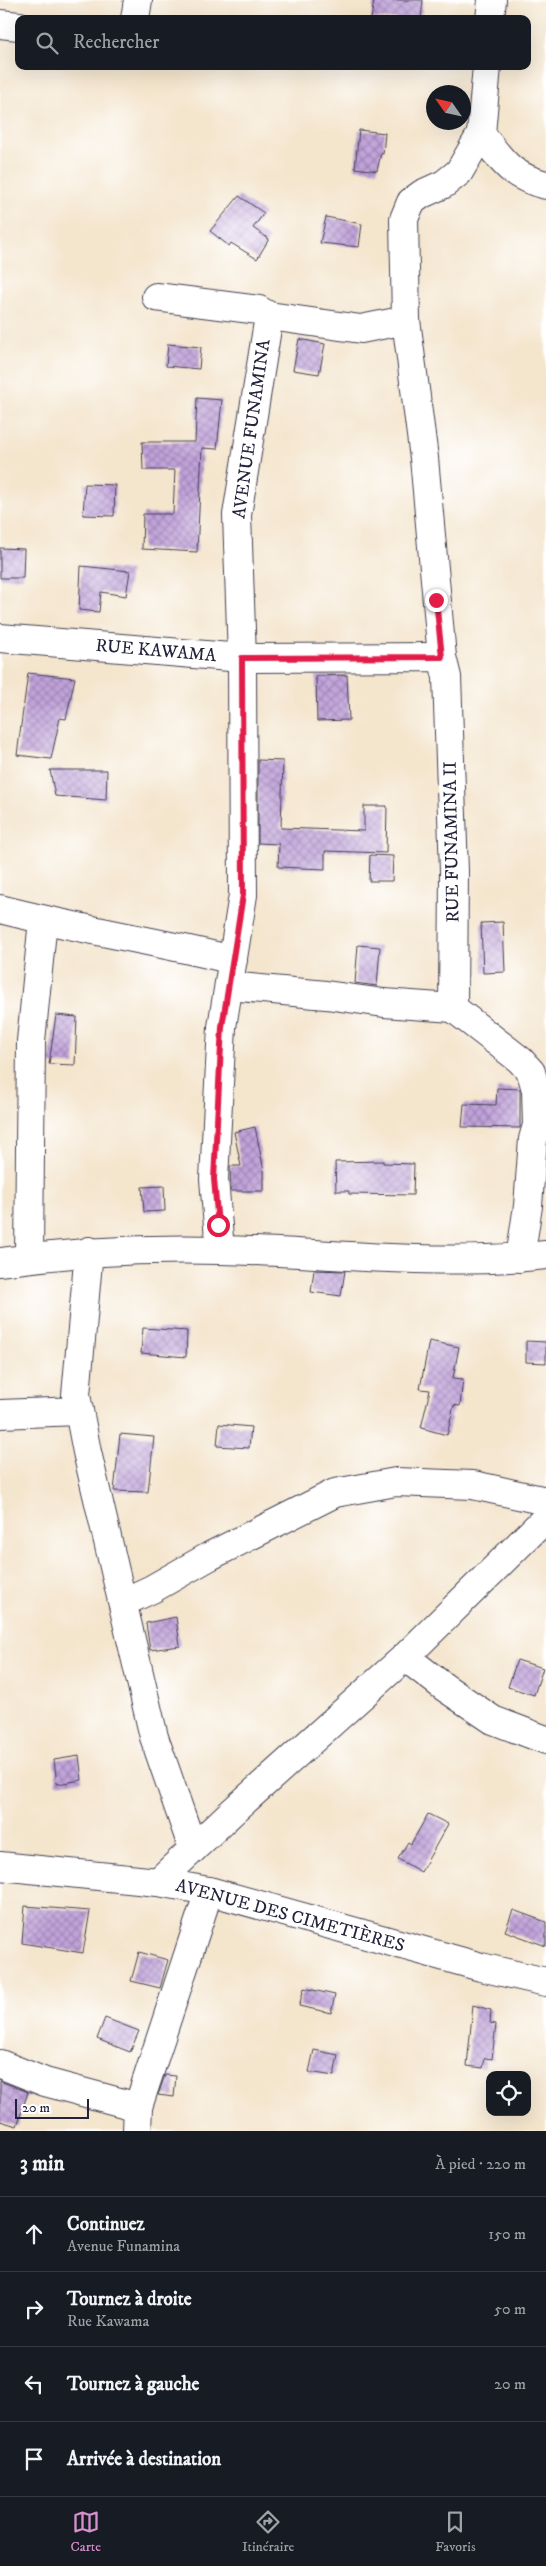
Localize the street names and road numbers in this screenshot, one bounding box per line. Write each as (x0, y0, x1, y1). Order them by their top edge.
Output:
street label: AVENUE FUNAMINA (229, 337, 276, 520)
street label: RUE KAWAMA (95, 635, 218, 667)
street label: RUE FUNAMINA II (440, 761, 464, 923)
street label: AVENUE DES CIMETIÈRES (173, 1875, 407, 1957)

